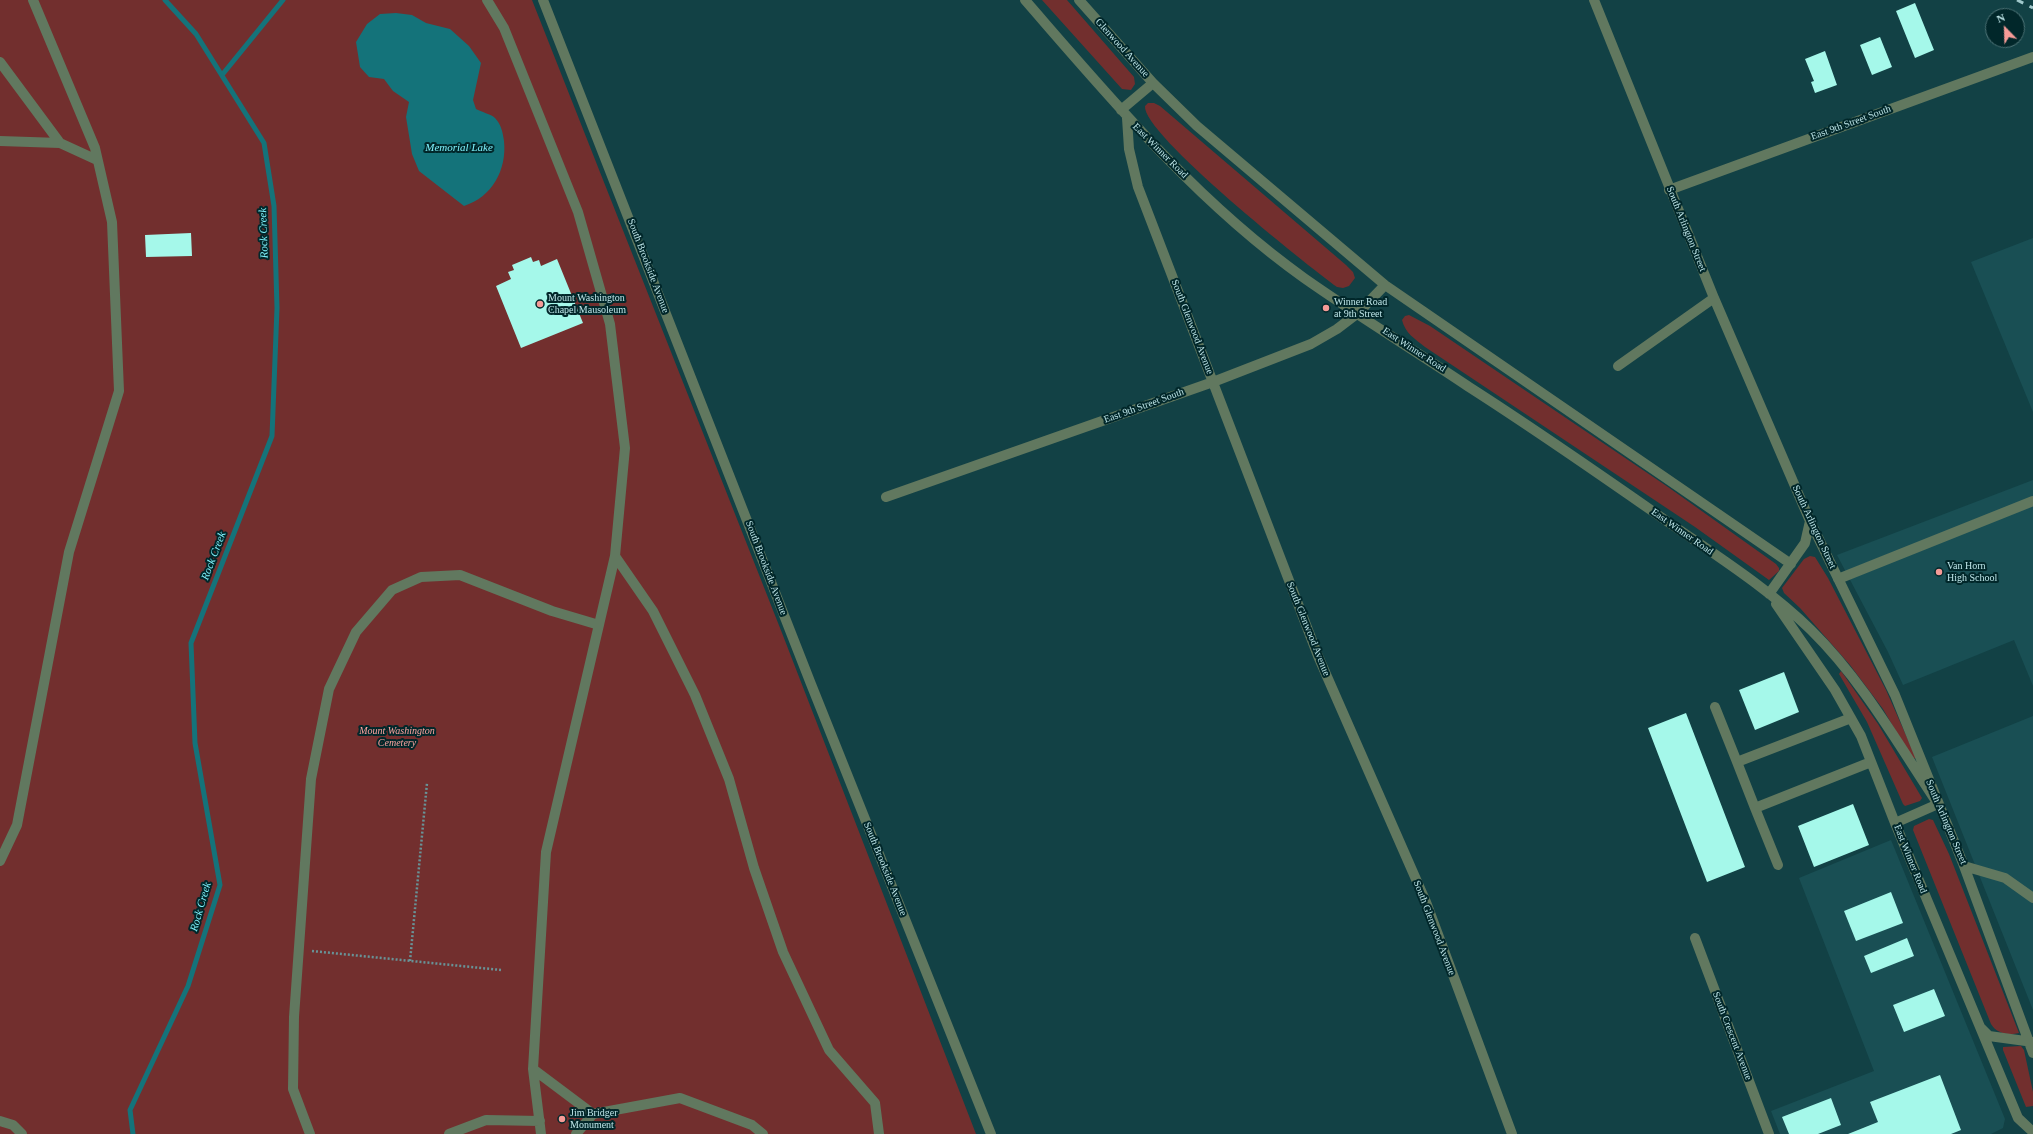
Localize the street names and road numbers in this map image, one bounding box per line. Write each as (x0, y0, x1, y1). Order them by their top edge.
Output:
street label: Glenwood Avenue (1093, 16, 1151, 80)
street label: East 9th Street South (1809, 103, 1893, 143)
street label: East Winner Road (1130, 121, 1190, 181)
street label: South Arlington Street (1663, 185, 1709, 273)
street label: South Brookside Avenue (625, 217, 671, 315)
street label: South Glenwood Avenue (1168, 278, 1216, 376)
street label: East Winner Road (1380, 325, 1448, 375)
street label: East 9th Street South (1102, 386, 1186, 426)
street label: South Arlington Street (1789, 483, 1839, 571)
street label: East Winner Road (1649, 506, 1715, 558)
street label: South Brookside Avenue (743, 519, 789, 617)
street label: South Glenwood Avenue (1284, 580, 1332, 678)
street label: South Arlington Street (1923, 778, 1969, 866)
street label: South Brookside Avenue (861, 820, 909, 918)
street label: East Winner Road (1891, 823, 1929, 895)
street label: South Glenwood Avenue (1410, 879, 1458, 977)
street label: South Crescent Avenue (1710, 990, 1754, 1082)

